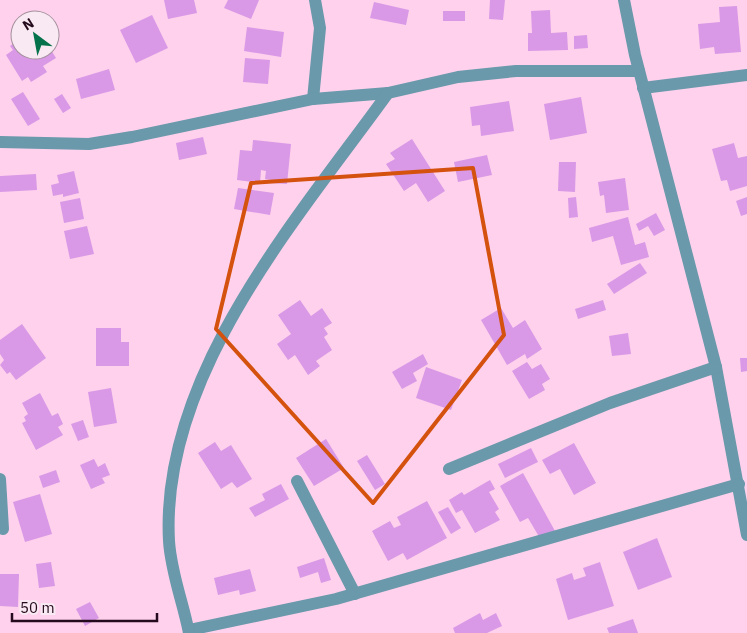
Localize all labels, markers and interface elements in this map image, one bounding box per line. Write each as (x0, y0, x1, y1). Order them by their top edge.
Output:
north arrow (10, 10, 60, 60)
text: N (19, 14, 37, 34)
scale bar (12, 590, 158, 622)
text: 50 m (20, 598, 55, 617)

